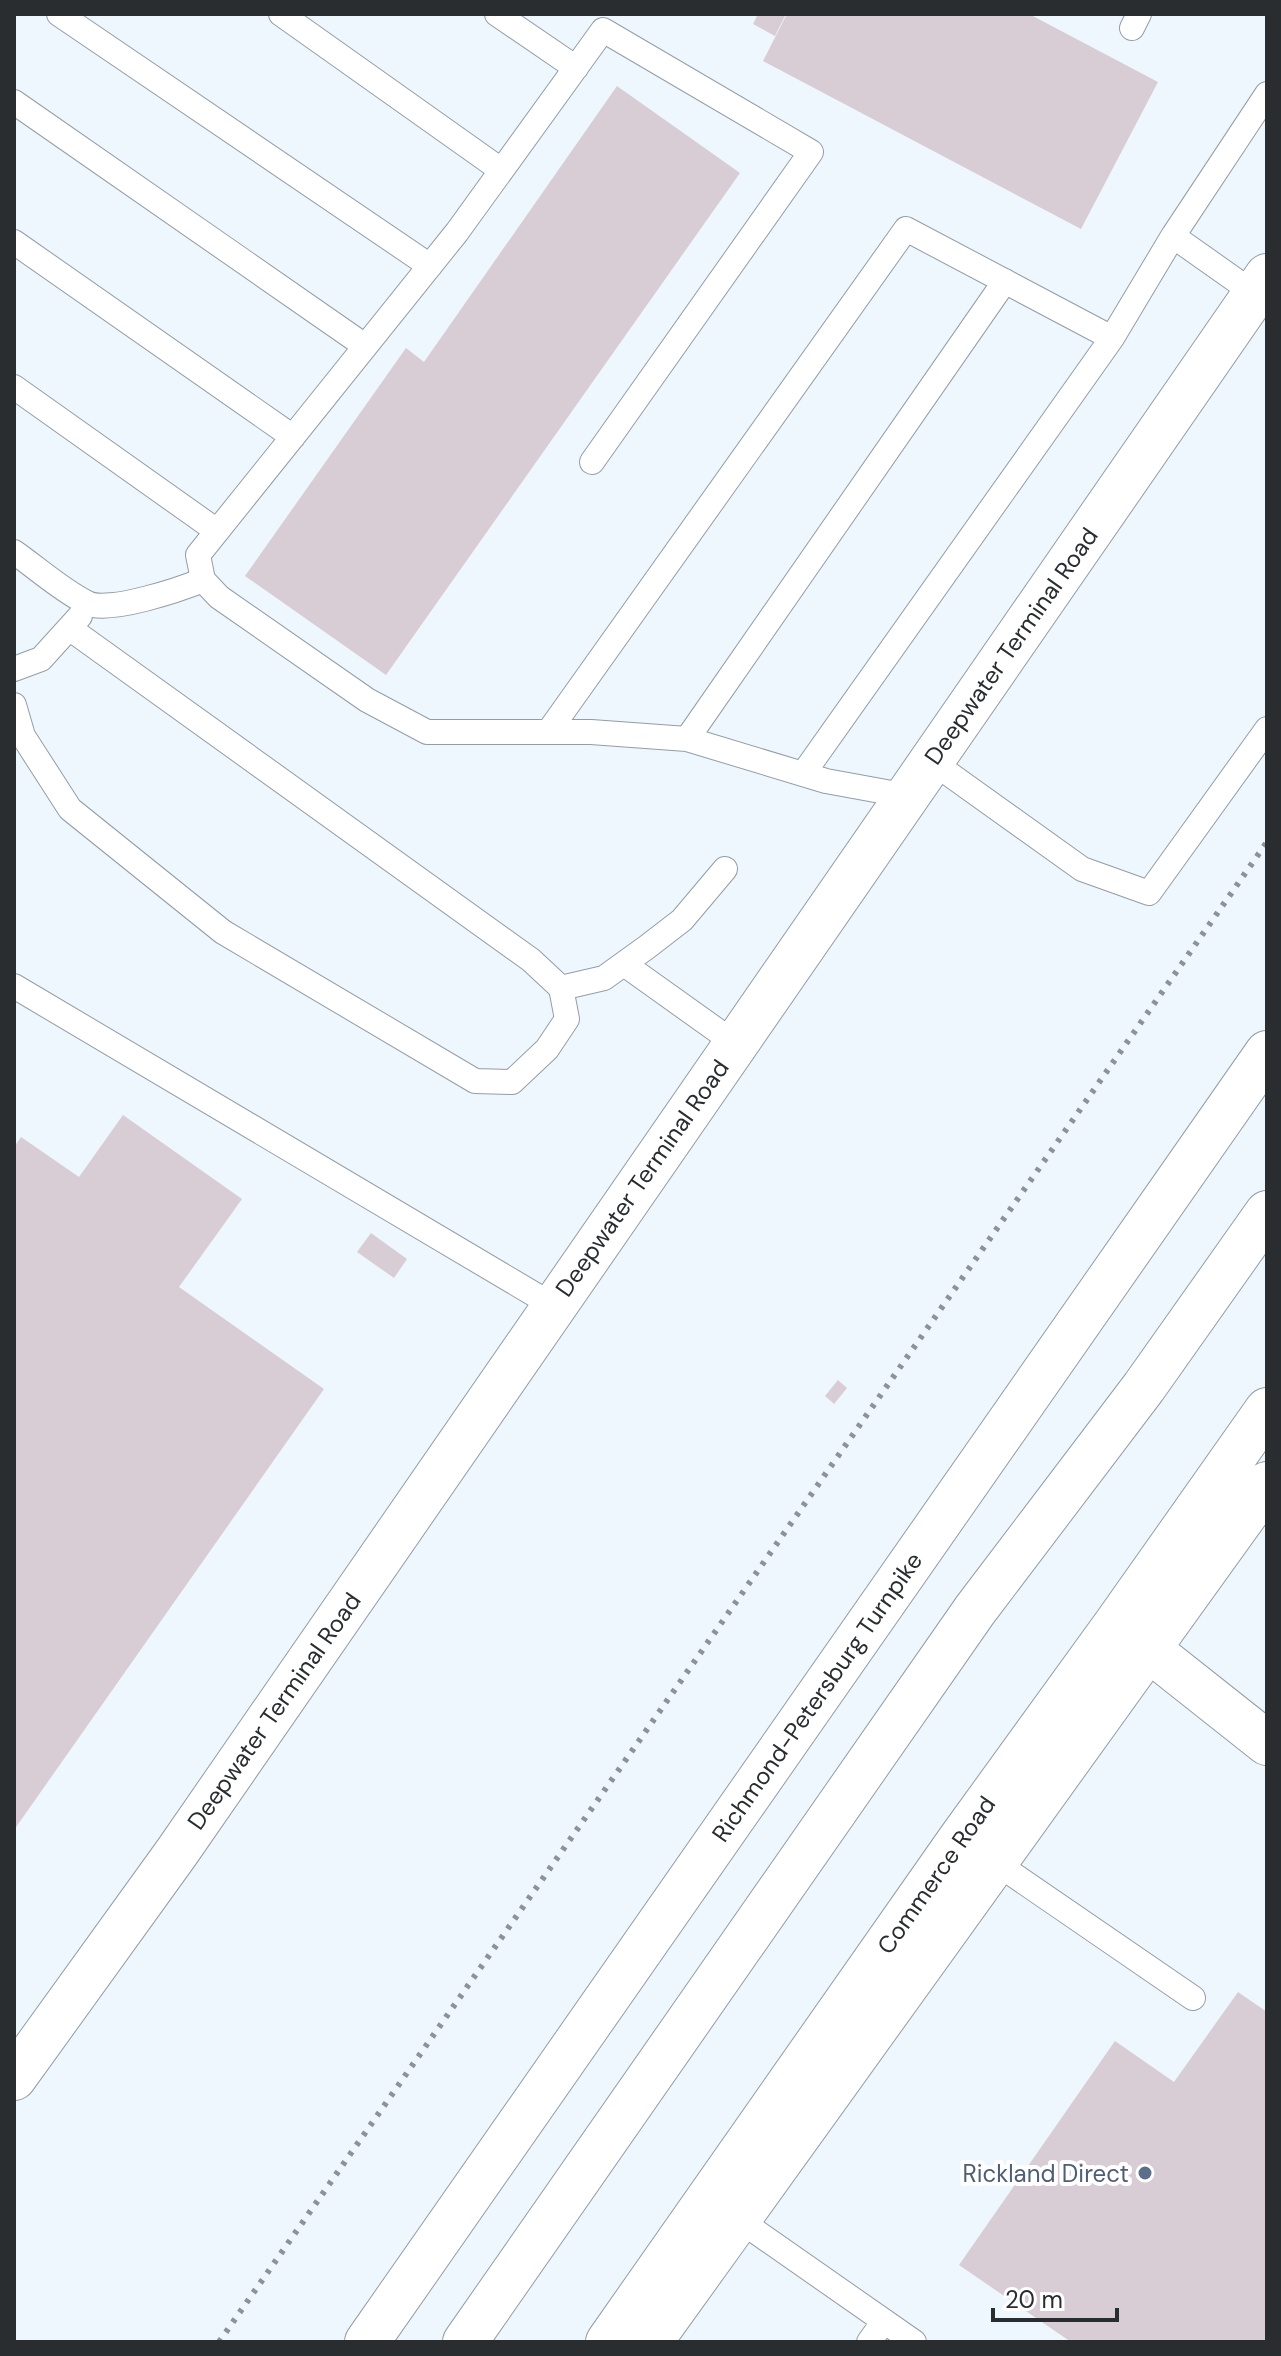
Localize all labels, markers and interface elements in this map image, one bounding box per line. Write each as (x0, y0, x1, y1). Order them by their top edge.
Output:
street label: Deepwater Terminal Road (917, 521, 1105, 771)
street label: Deepwater Terminal Road (548, 1053, 736, 1303)
street label: Richmond-Petersburg Turnpike (705, 1546, 929, 1848)
street label: Deepwater Terminal Road (180, 1586, 368, 1836)
street label: Commerce Road (870, 1790, 1002, 1960)
place label: Rickland Direct (962, 2158, 1129, 2189)
marker: Rickland Direct (1136, 2164, 1154, 2182)
scale bar (993, 2272, 1117, 2322)
text: 20 m (1005, 2284, 1063, 2315)

